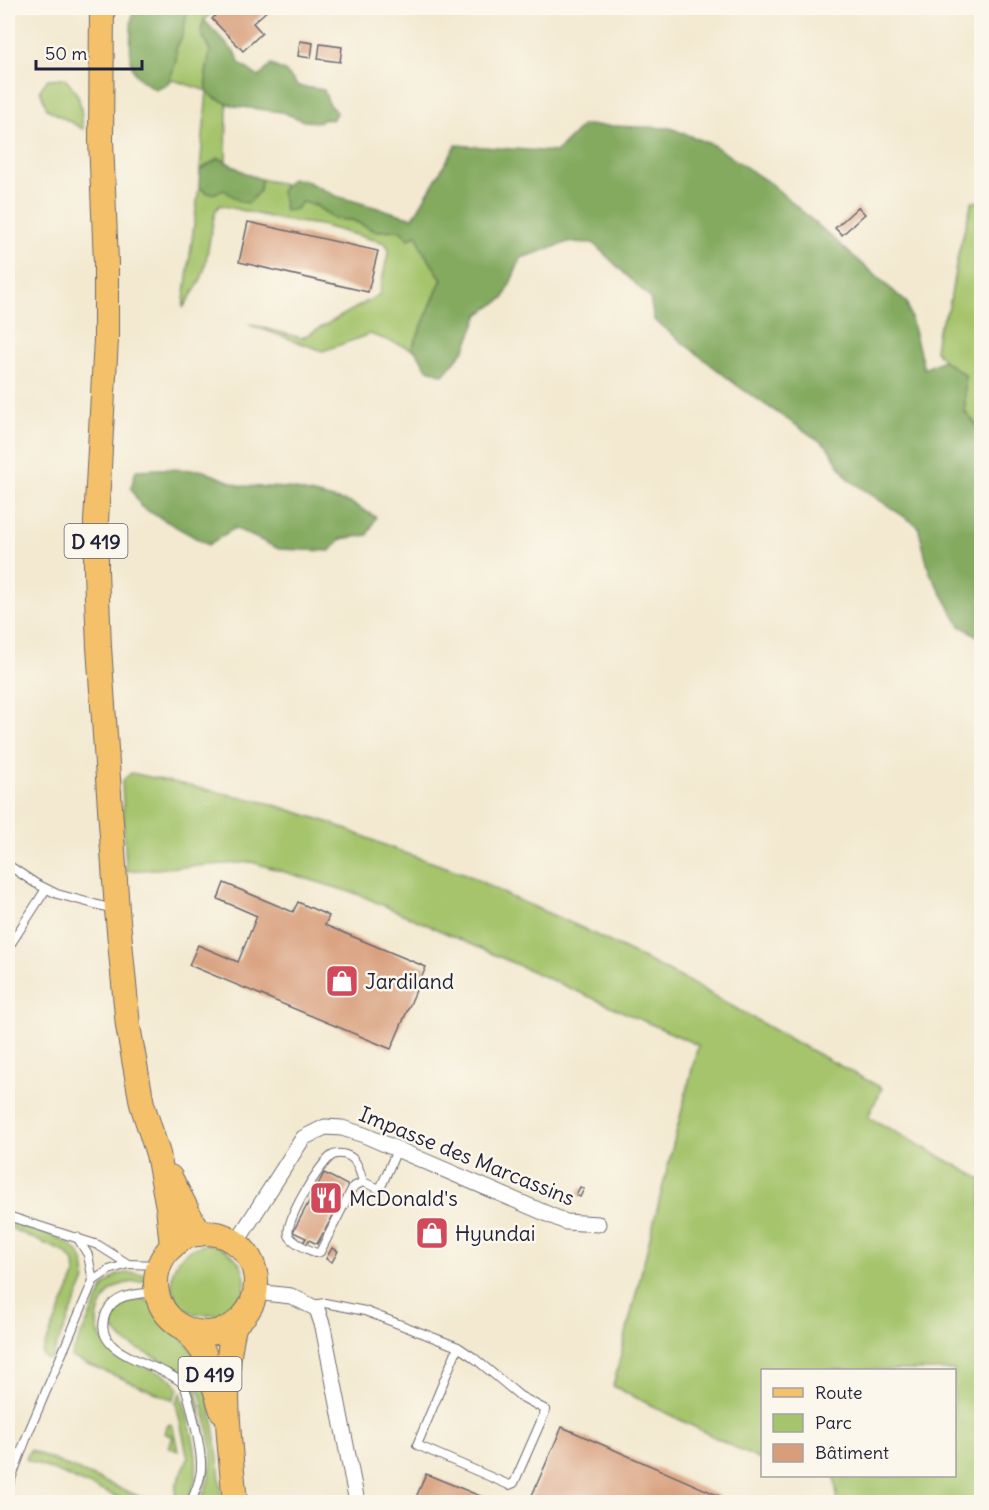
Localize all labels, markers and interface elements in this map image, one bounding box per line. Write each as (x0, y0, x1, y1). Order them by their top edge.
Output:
scale bar (36, 33, 142, 71)
text: 50 m (45, 42, 87, 65)
road number: D 419 (64, 524, 128, 558)
shop icon: Jardiland (324, 963, 360, 999)
place label: Jardiland (365, 968, 454, 995)
street label: Impasse des Marcassins (355, 1100, 579, 1212)
restaurant icon: McDonald's (308, 1180, 344, 1216)
place label: McDonald's (349, 1185, 458, 1212)
shop icon: Hyundai (414, 1215, 450, 1251)
place label: Hyundai (455, 1220, 535, 1247)
road number: D 419 (178, 1357, 242, 1391)
legend (761, 1369, 956, 1477)
text: Route (815, 1381, 863, 1404)
text: Parc (815, 1411, 852, 1434)
text: Bâtiment (815, 1441, 889, 1464)

